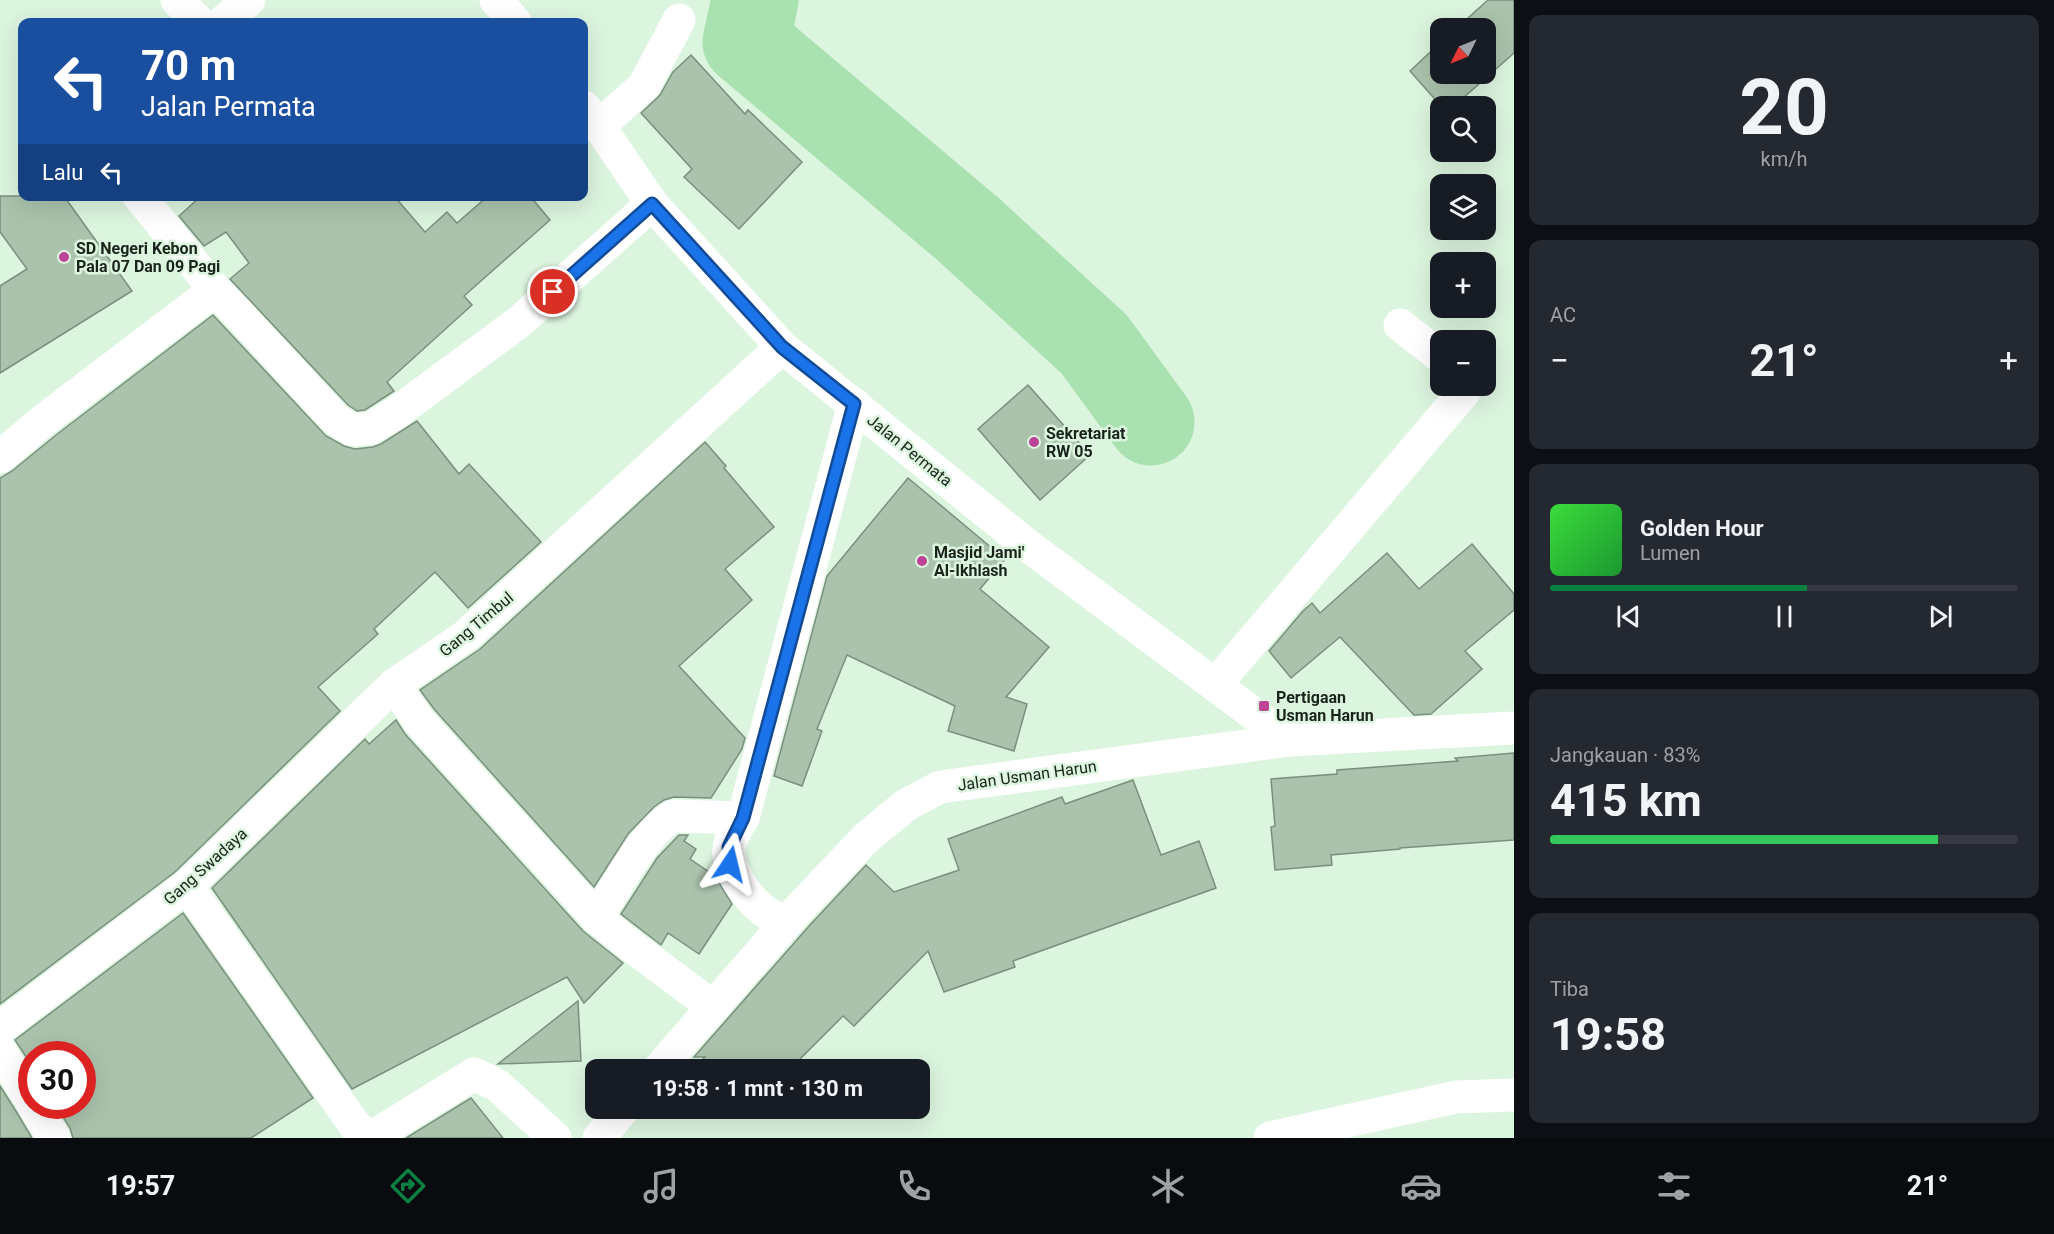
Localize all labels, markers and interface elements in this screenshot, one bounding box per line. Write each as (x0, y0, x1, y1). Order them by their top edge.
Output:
north arrow (1430, 18, 1496, 84)
map controls (1430, 18, 1496, 396)
text: 70 m (141, 41, 236, 90)
icon: left (42, 42, 120, 120)
text: 20 (1739, 62, 1829, 153)
text: Jalan Permata (141, 91, 316, 123)
button: search (1430, 96, 1496, 162)
text: km/h (1761, 147, 1807, 171)
icon: left (95, 156, 128, 189)
text: Lalu (42, 160, 83, 185)
button: layers (1430, 174, 1496, 240)
place label: SD Negeri Kebon Pala 07 Dan 09 Pagi (76, 239, 220, 276)
marker: SD Negeri Kebon Pala 07 Dan 09 Pagi (57, 250, 71, 264)
button: + (1430, 252, 1496, 318)
pin (527, 266, 578, 317)
icon: arrive (536, 275, 569, 308)
text: AC (1550, 303, 1576, 327)
button: − (1430, 330, 1496, 396)
text: 21° (1749, 334, 1819, 387)
text: − (1550, 341, 1569, 380)
text: + (1999, 341, 2018, 380)
street label: Jalan Permata (863, 410, 956, 490)
place label: Sekretariat RW 05 (1046, 424, 1126, 461)
marker: Sekretariat RW 05 (1027, 435, 1041, 449)
text: Golden Hour (1640, 516, 1764, 541)
text: Lumen (1640, 541, 1701, 565)
place label: Masjid Jami' Al-Ikhlash (934, 543, 1025, 580)
marker: Masjid Jami' Al-Ikhlash (915, 554, 929, 568)
street label: Gang Timbul (436, 588, 517, 661)
icon: previous (1612, 600, 1645, 633)
icon: pause (1768, 600, 1801, 633)
icon: next (1924, 600, 1957, 633)
place label: Pertigaan Usman Harun (1276, 688, 1374, 725)
marker: Pertigaan Usman Harun (1257, 699, 1271, 713)
text: Jangkauan · 83% (1550, 743, 1700, 767)
street label: Jalan Usman Harun (956, 756, 1098, 795)
text: 415 km (1550, 774, 1702, 827)
street label: Gang Swadaya (160, 824, 251, 909)
position arrow (698, 832, 762, 896)
text: Tiba (1550, 977, 1589, 1001)
text: 19:58 (1550, 1008, 1666, 1061)
speed limit sign: 30 (18, 1041, 96, 1119)
text: 19:58 · 1 mnt · 130 m (652, 1076, 863, 1101)
icon: directions (387, 1165, 429, 1207)
icon: music (640, 1165, 682, 1207)
icon: phone (893, 1165, 935, 1207)
icon: climate (1147, 1165, 1189, 1207)
icon: car (1400, 1165, 1442, 1207)
icon: filters (1653, 1165, 1695, 1207)
text: 19:57 (106, 1170, 175, 1202)
text: 21° (1907, 1170, 1948, 1202)

